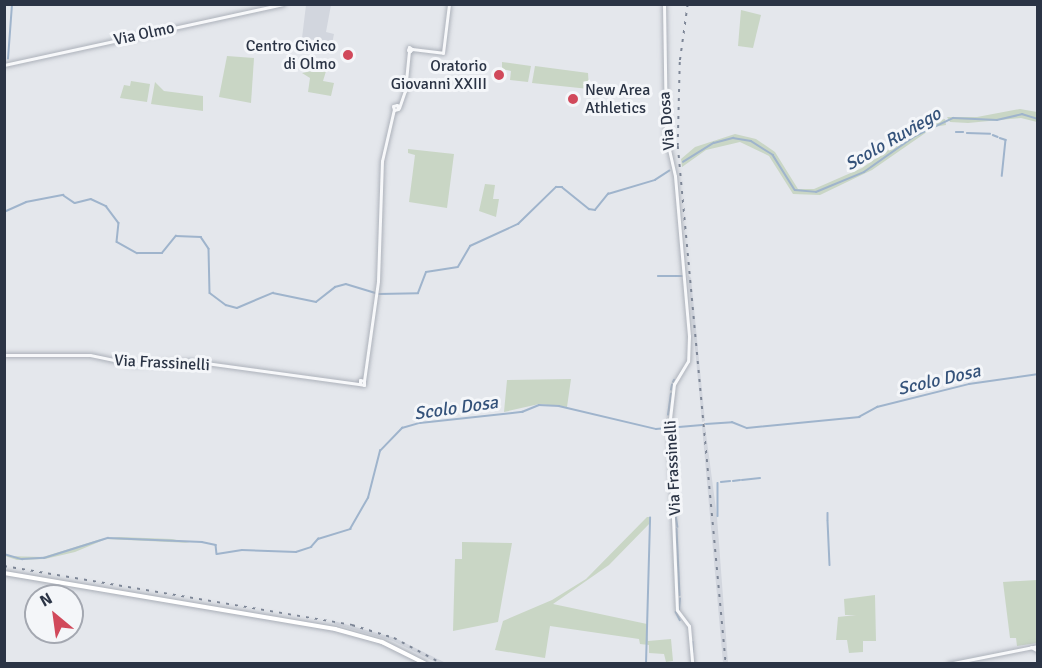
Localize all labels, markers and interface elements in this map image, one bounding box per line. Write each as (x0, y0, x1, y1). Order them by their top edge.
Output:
street label: Via Olmo (112, 18, 176, 50)
place label: Centro Civico di Olmo (246, 36, 336, 74)
marker: Centro Civico di Olmo (341, 48, 355, 62)
place label: Oratorio Giovanni XXIII (391, 56, 487, 94)
marker: Oratorio Giovanni XXIII (492, 68, 506, 82)
place label: New Area Athletics (585, 80, 650, 118)
street label: Via Dosa (655, 91, 679, 151)
marker: New Area Athletics (566, 92, 580, 106)
water label: Scolo Ruviego (841, 103, 945, 175)
street label: Via Frassinelli (114, 351, 210, 375)
water label: Scolo Dosa (896, 360, 982, 400)
water label: Scolo Dosa (413, 391, 499, 425)
street label: Via Frassinelli (661, 420, 685, 516)
north arrow (24, 584, 84, 644)
text: N (37, 589, 56, 611)

